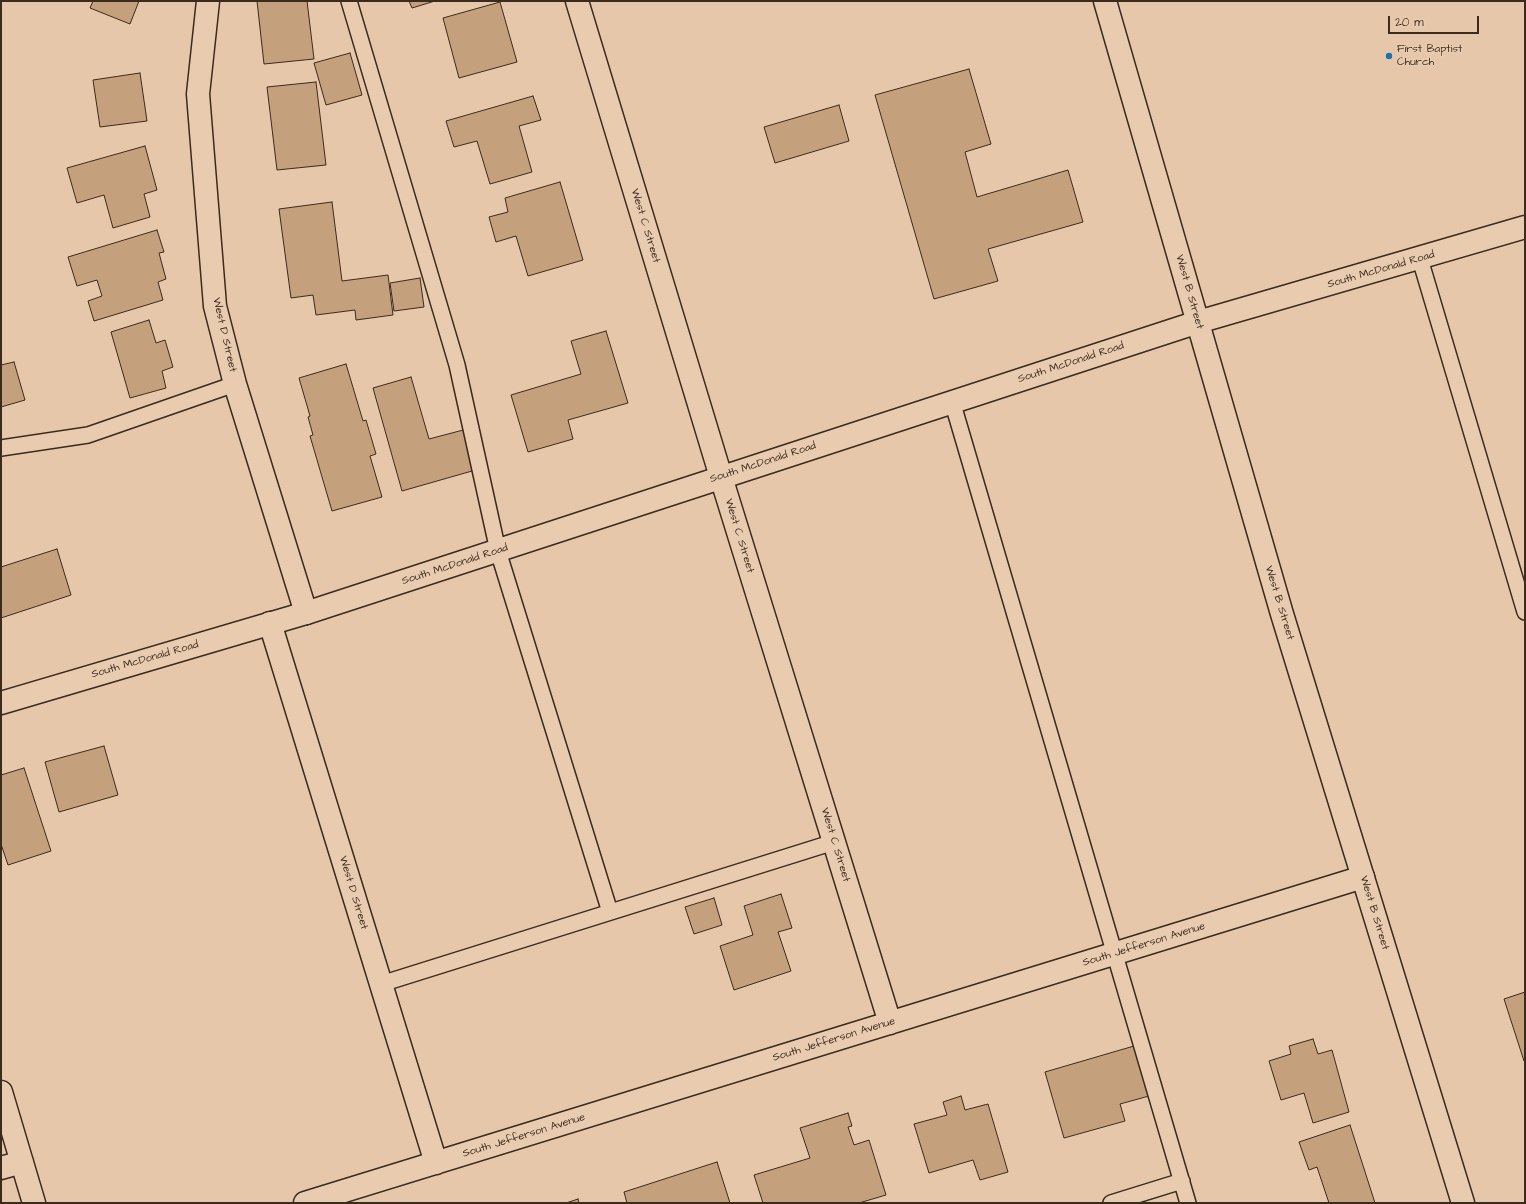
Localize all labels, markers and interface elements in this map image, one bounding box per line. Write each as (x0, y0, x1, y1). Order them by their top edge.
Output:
scale bar (1390, 8, 1481, 34)
text: 20 m (1395, 14, 1424, 31)
place label: First Baptist Church (1397, 43, 1462, 69)
marker: First Baptist Church (1384, 51, 1394, 61)
street label: West C Street (627, 187, 663, 265)
street label: South McDonald Road (1326, 248, 1436, 292)
street label: West B Street (1172, 253, 1206, 331)
street label: West D Street (209, 296, 239, 374)
street label: South McDonald Road (1016, 340, 1126, 386)
street label: South McDonald Road (708, 440, 818, 486)
street label: West C Street (721, 497, 757, 575)
street label: South McDonald Road (400, 542, 510, 588)
street label: West B Street (1261, 564, 1297, 642)
street label: South McDonald Road (90, 638, 200, 682)
street label: West C Street (817, 806, 853, 884)
street label: West D Street (336, 855, 370, 931)
street label: West B Street (1356, 874, 1392, 952)
street label: South Jefferson Avenue (1081, 920, 1207, 970)
street label: South Jefferson Avenue (771, 1015, 897, 1065)
street label: South Jefferson Avenue (461, 1111, 587, 1161)

